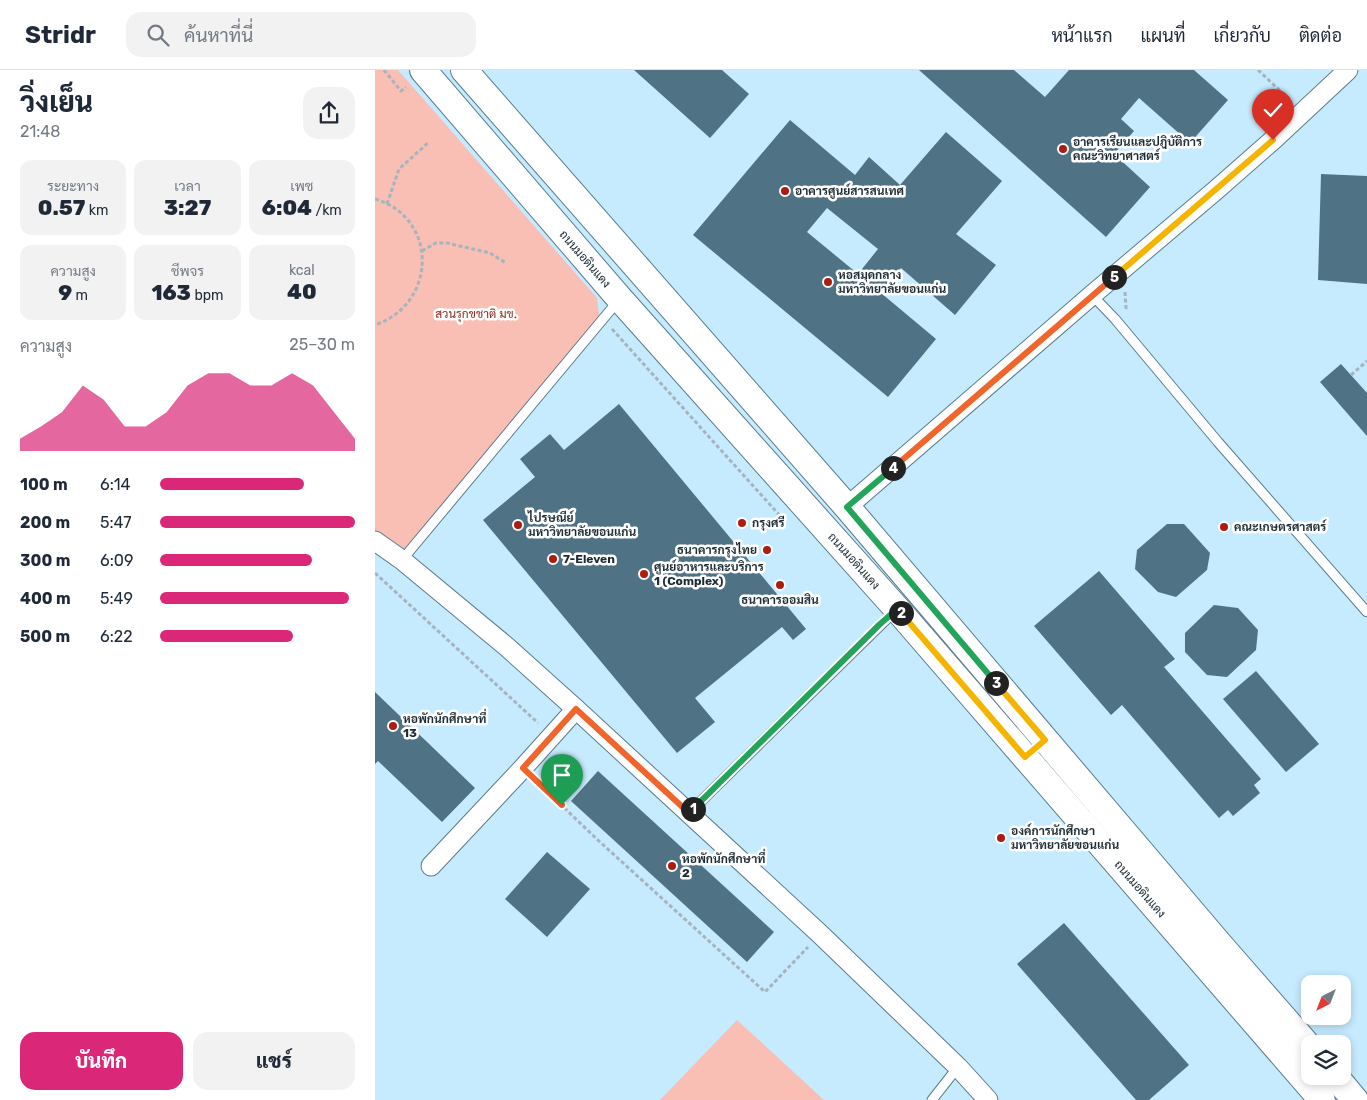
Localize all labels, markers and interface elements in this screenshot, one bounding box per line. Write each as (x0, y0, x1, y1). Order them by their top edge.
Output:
search box (126, 12, 476, 57)
text: Stridr (25, 21, 96, 49)
icon: search (144, 21, 172, 49)
text: ค้นหาที่นี่ (184, 24, 253, 47)
text: หน้าแรก (1051, 25, 1113, 47)
text: แผนที่ (1141, 25, 1185, 47)
text: เกี่ยวกับ (1213, 25, 1271, 47)
text: ติดต่อ (1299, 25, 1342, 47)
text: วิ่งเย็น (20, 86, 93, 119)
button: share (303, 87, 355, 139)
pin (1252, 89, 1294, 140)
icon: check (1259, 96, 1287, 124)
text: 21:48 (20, 122, 60, 141)
place label: อาคารเรียนและปฏิบัติการ คณะวิทยาศาสตร์ (1073, 134, 1202, 163)
marker: อาคารเรียนและปฏิบัติการ คณะวิทยาศาสตร์ (1057, 143, 1069, 155)
text: ระยะทาง (47, 178, 99, 195)
text: เวลา (174, 178, 201, 195)
text: เพซ (290, 178, 313, 195)
place label: อาคารศูนย์สารสนเทศ (795, 183, 905, 199)
marker: อาคารศูนย์สารสนเทศ (779, 185, 791, 197)
text: 0.57 (38, 195, 85, 220)
text: 3:27 (164, 195, 211, 220)
text: 6:04 (262, 195, 312, 220)
text: km (85, 202, 108, 219)
text: /km (312, 202, 342, 219)
street label: ถนนมอดินแดง (556, 228, 614, 290)
text: kcal (289, 262, 315, 279)
text: ความสูง (50, 263, 96, 280)
text: ชีพจร (171, 263, 204, 280)
pin: 5 (1101, 264, 1127, 290)
place label: หอสมุดกลาง มหาวิทยาลัยขอนแก่น (838, 268, 947, 296)
text: 5 (1110, 269, 1119, 286)
marker: หอสมุดกลาง มหาวิทยาลัยขอนแก่น (822, 276, 834, 288)
text: 40 (287, 279, 317, 304)
text: 9 (58, 280, 72, 305)
text: 163 (151, 280, 191, 305)
text: m (72, 287, 88, 304)
text: bpm (191, 287, 224, 304)
park label: สวนรุกขชาติ มข. (435, 307, 517, 323)
text: 25–30 m (289, 335, 355, 354)
text: ความสูง (20, 337, 72, 356)
pin: 4 (881, 456, 905, 480)
text: 4 (889, 460, 898, 477)
text: 100 m (20, 475, 68, 494)
text: 6:14 (100, 475, 131, 494)
place label: ไปรษณีย์ มหาวิทยาลัยขอนแก่น (527, 510, 637, 539)
text: 200 m (20, 513, 70, 532)
text: 5:47 (100, 513, 131, 532)
place label: กรุงศรี (752, 515, 785, 531)
marker: กรุงศรี (736, 517, 748, 529)
marker: ไปรษณีย์ มหาวิทยาลัยขอนแก่น (512, 519, 524, 531)
place label: คณะเกษตรศาสตร์ (1234, 519, 1327, 534)
marker: คณะเกษตรศาสตร์ (1218, 521, 1230, 533)
street label: ถนนมอดินแดง (825, 530, 883, 592)
place label: ธนาคารกรุงไทย (677, 542, 757, 558)
marker: ธนาคารกรุงไทย (761, 544, 773, 556)
text: 300 m (20, 551, 70, 570)
text: 6:09 (100, 551, 133, 570)
place label: 7-Eleven (563, 552, 615, 566)
marker: 7-Eleven (547, 553, 559, 565)
place label: ศูนย์อาหารและบริการ 1 (Complex) (654, 559, 764, 588)
marker: ศูนย์อาหารและบริการ 1 (Complex) (638, 568, 650, 580)
marker: ธนาคารออมสิน (774, 579, 786, 591)
text: 400 m (20, 589, 71, 608)
text: 5:49 (100, 589, 133, 608)
place label: ธนาคารออมสิน (741, 593, 819, 607)
pin: 2 (889, 600, 913, 626)
text: 2 (897, 605, 906, 622)
text: 500 m (20, 627, 70, 646)
text: 6:22 (100, 627, 133, 646)
pin: 3 (983, 670, 1009, 696)
text: 3 (992, 675, 1001, 692)
place label: หอพักนักศึกษาที่ 13 (403, 708, 487, 740)
marker: หอพักนักศึกษาที่ 13 (387, 720, 399, 732)
pin (541, 754, 583, 805)
icon: arrive (548, 761, 576, 789)
pin: 1 (681, 796, 705, 822)
text: 1 (690, 801, 697, 818)
place label: องค์การนักศึกษา มหาวิทยาลัยขอนแก่น (1011, 823, 1120, 852)
marker: องค์การนักศึกษา มหาวิทยาลัยขอนแก่น (995, 832, 1007, 844)
place label: หอพักนักศึกษาที่ 2 (682, 848, 766, 880)
street label: ถนนมอดินแดง (1111, 858, 1169, 920)
marker: หอพักนักศึกษาที่ 2 (666, 860, 678, 872)
north arrow (1301, 975, 1351, 1025)
map controls (1301, 975, 1351, 1085)
button: บันทึก (20, 1032, 183, 1090)
button: แชร์ (193, 1032, 355, 1090)
button: layers (1301, 1035, 1351, 1085)

